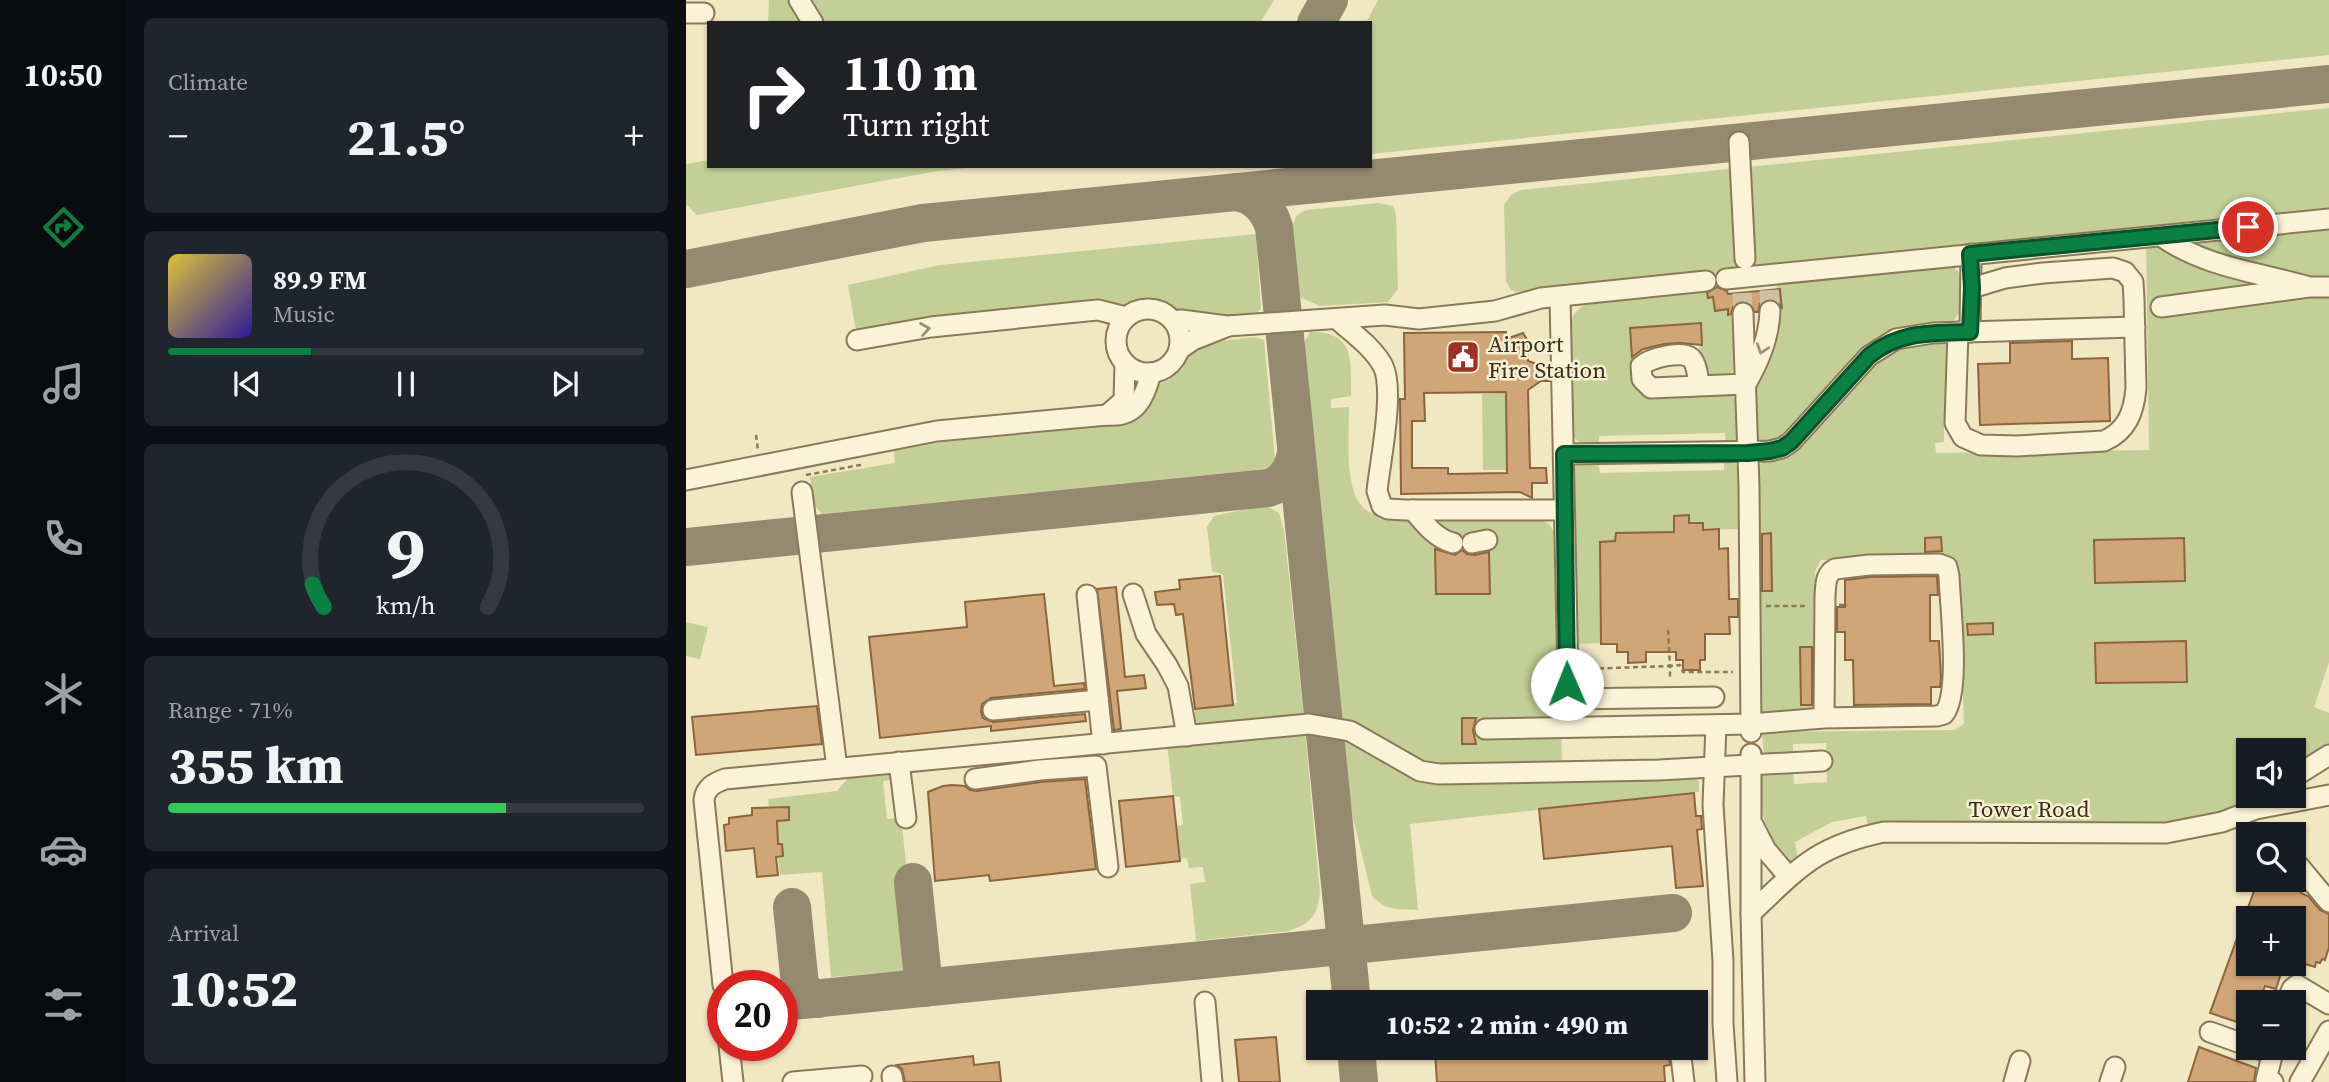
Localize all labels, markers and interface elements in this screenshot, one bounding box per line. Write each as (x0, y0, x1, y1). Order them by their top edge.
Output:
text: 110 m (843, 39, 978, 106)
icon: right (728, 49, 819, 140)
text: 10:50 (24, 53, 102, 97)
text: Climate (168, 66, 248, 98)
text: 21.5° (347, 101, 465, 172)
text: Turn right (843, 103, 989, 147)
text: − (168, 110, 188, 162)
text: + (624, 110, 644, 162)
pin (2218, 197, 2278, 257)
icon: directions (39, 203, 88, 252)
icon: arrive (2229, 208, 2267, 246)
text: 89.9 FM (273, 262, 367, 298)
text: Music (273, 298, 335, 330)
one-way arrow (919, 322, 931, 337)
place label: Airport Fire Station (1488, 328, 1606, 386)
public building icon: Airport Fire Station (1444, 338, 1482, 376)
one-way arrow (1756, 342, 1770, 354)
icon: music (39, 359, 88, 408)
icon: previous (228, 365, 266, 403)
icon: pause (387, 365, 425, 403)
icon: next (546, 365, 584, 403)
text: 9 (386, 502, 426, 601)
icon: phone (39, 514, 88, 563)
text: km/h (376, 588, 436, 622)
position arrow (1530, 647, 1604, 721)
icon: climate (39, 669, 88, 718)
text: Range · 71% (168, 694, 293, 726)
text: 355 km (168, 729, 344, 800)
map controls (2236, 738, 2306, 1060)
button: sound (2236, 738, 2306, 808)
street label: Tower Road (1969, 793, 2089, 825)
button: search (2236, 822, 2306, 892)
icon: car (39, 825, 88, 874)
button: + (2236, 906, 2306, 976)
text: Arrival (168, 917, 239, 949)
text: 10:52 (168, 952, 298, 1023)
speed limit sign: 20 (707, 970, 798, 1061)
icon: filters (39, 980, 88, 1029)
button: − (2236, 990, 2306, 1060)
text: 10:52 · 2 min · 490 m (1386, 1007, 1628, 1043)

